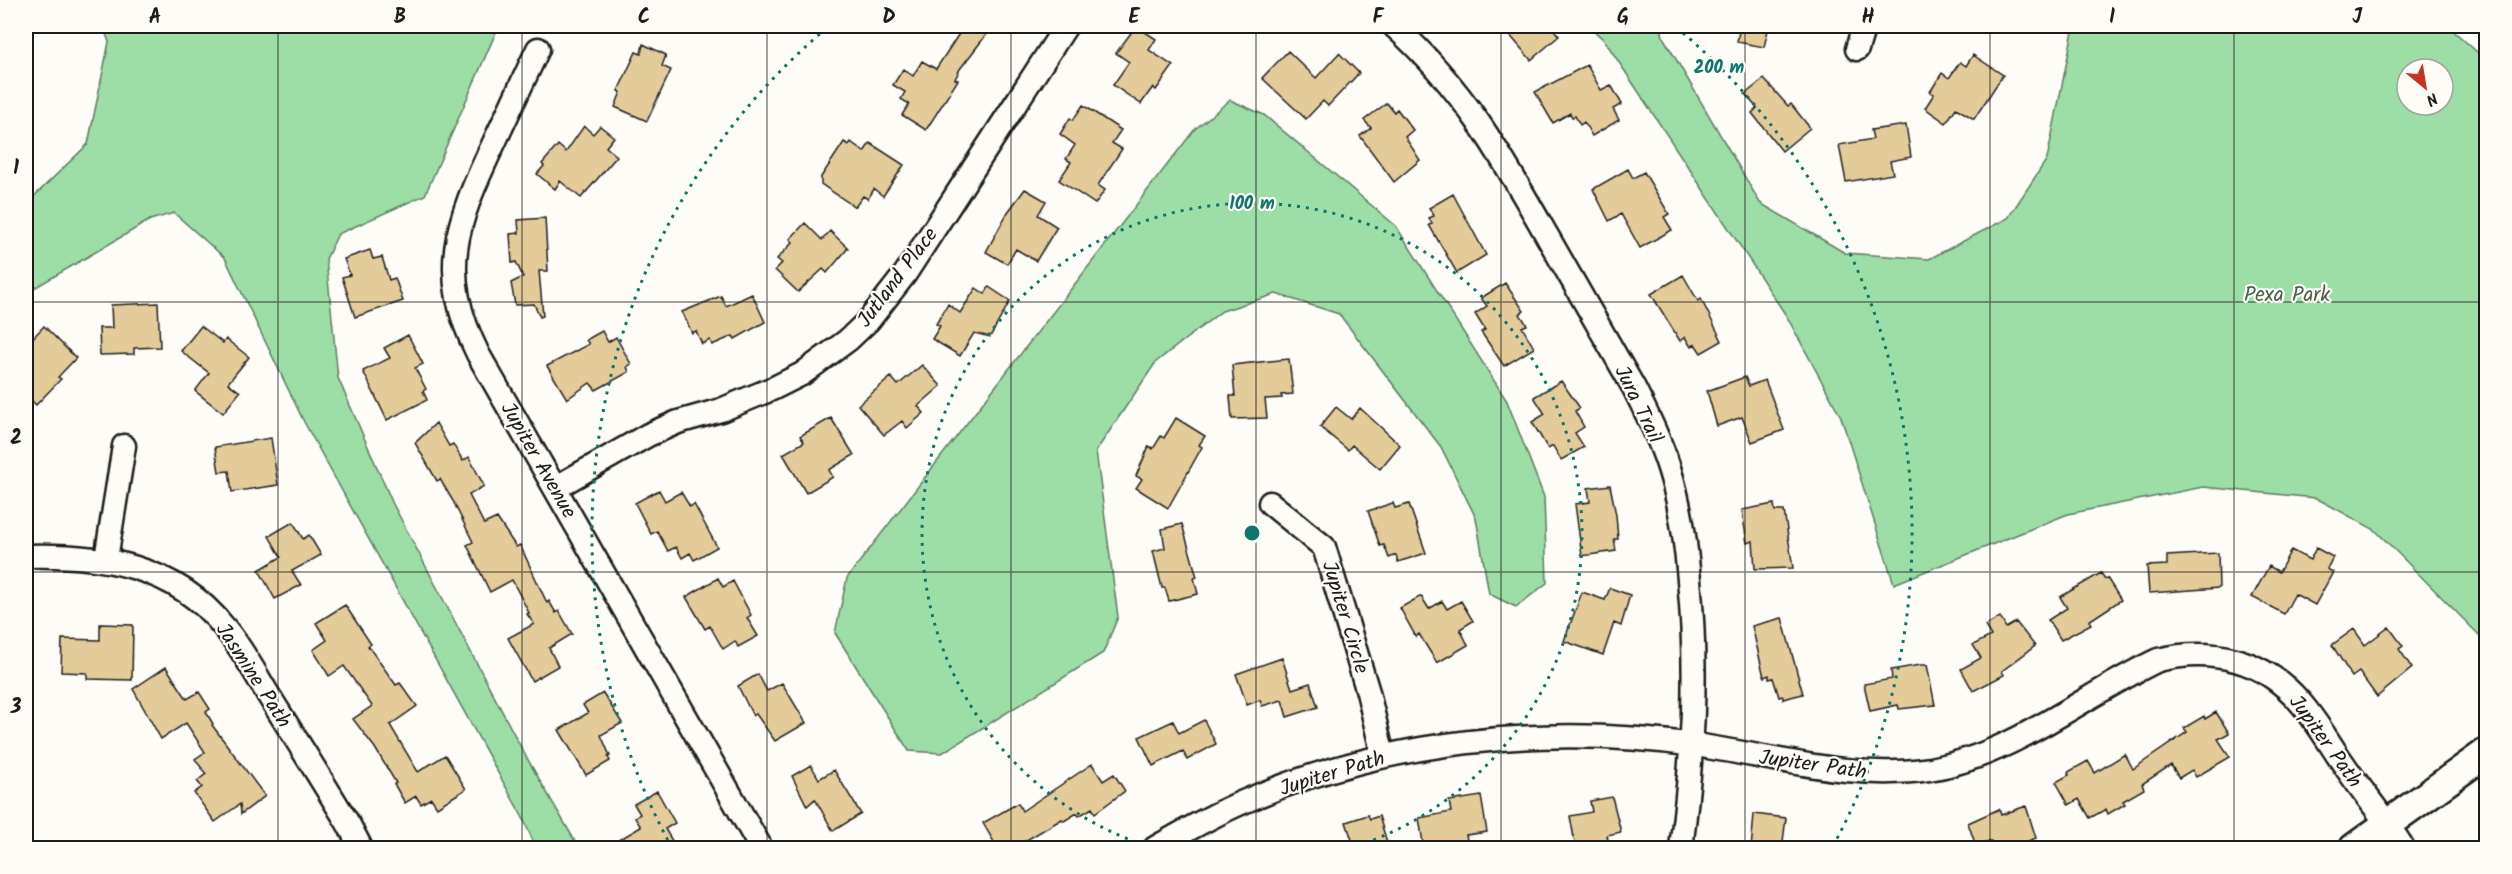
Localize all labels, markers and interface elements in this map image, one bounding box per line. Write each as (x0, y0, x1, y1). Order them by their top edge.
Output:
text: A (149, 2, 161, 34)
text: B (394, 2, 406, 34)
text: C (638, 2, 650, 34)
text: D (882, 2, 896, 34)
text: E (1128, 2, 1140, 34)
text: F (1373, 2, 1385, 34)
text: G (1617, 2, 1629, 34)
text: H (1861, 2, 1875, 34)
text: I (2109, 2, 2115, 34)
text: J (2352, 2, 2363, 34)
text: 200 m (1694, 54, 1745, 83)
north arrow (2395, 57, 2455, 117)
text: N (2421, 85, 2442, 112)
text: 1 (13, 153, 19, 185)
text: 100 m (1229, 190, 1275, 219)
street label: Jutland Place (849, 220, 947, 335)
park label: Pexa Park (2244, 279, 2330, 312)
street label: Jura Trail (1605, 360, 1671, 449)
street label: Jupiter Avenue (491, 396, 585, 526)
text: 2 (10, 423, 22, 455)
centre of rings (1242, 523, 1262, 543)
street label: Jupiter Circle (1312, 557, 1378, 678)
street label: Jasmine Path (206, 616, 299, 735)
street label: Jupiter Path (2280, 688, 2370, 795)
text: 3 (10, 692, 22, 724)
street label: Jupiter Path (1757, 742, 1869, 789)
street label: Jupiter Path (1276, 743, 1389, 806)

